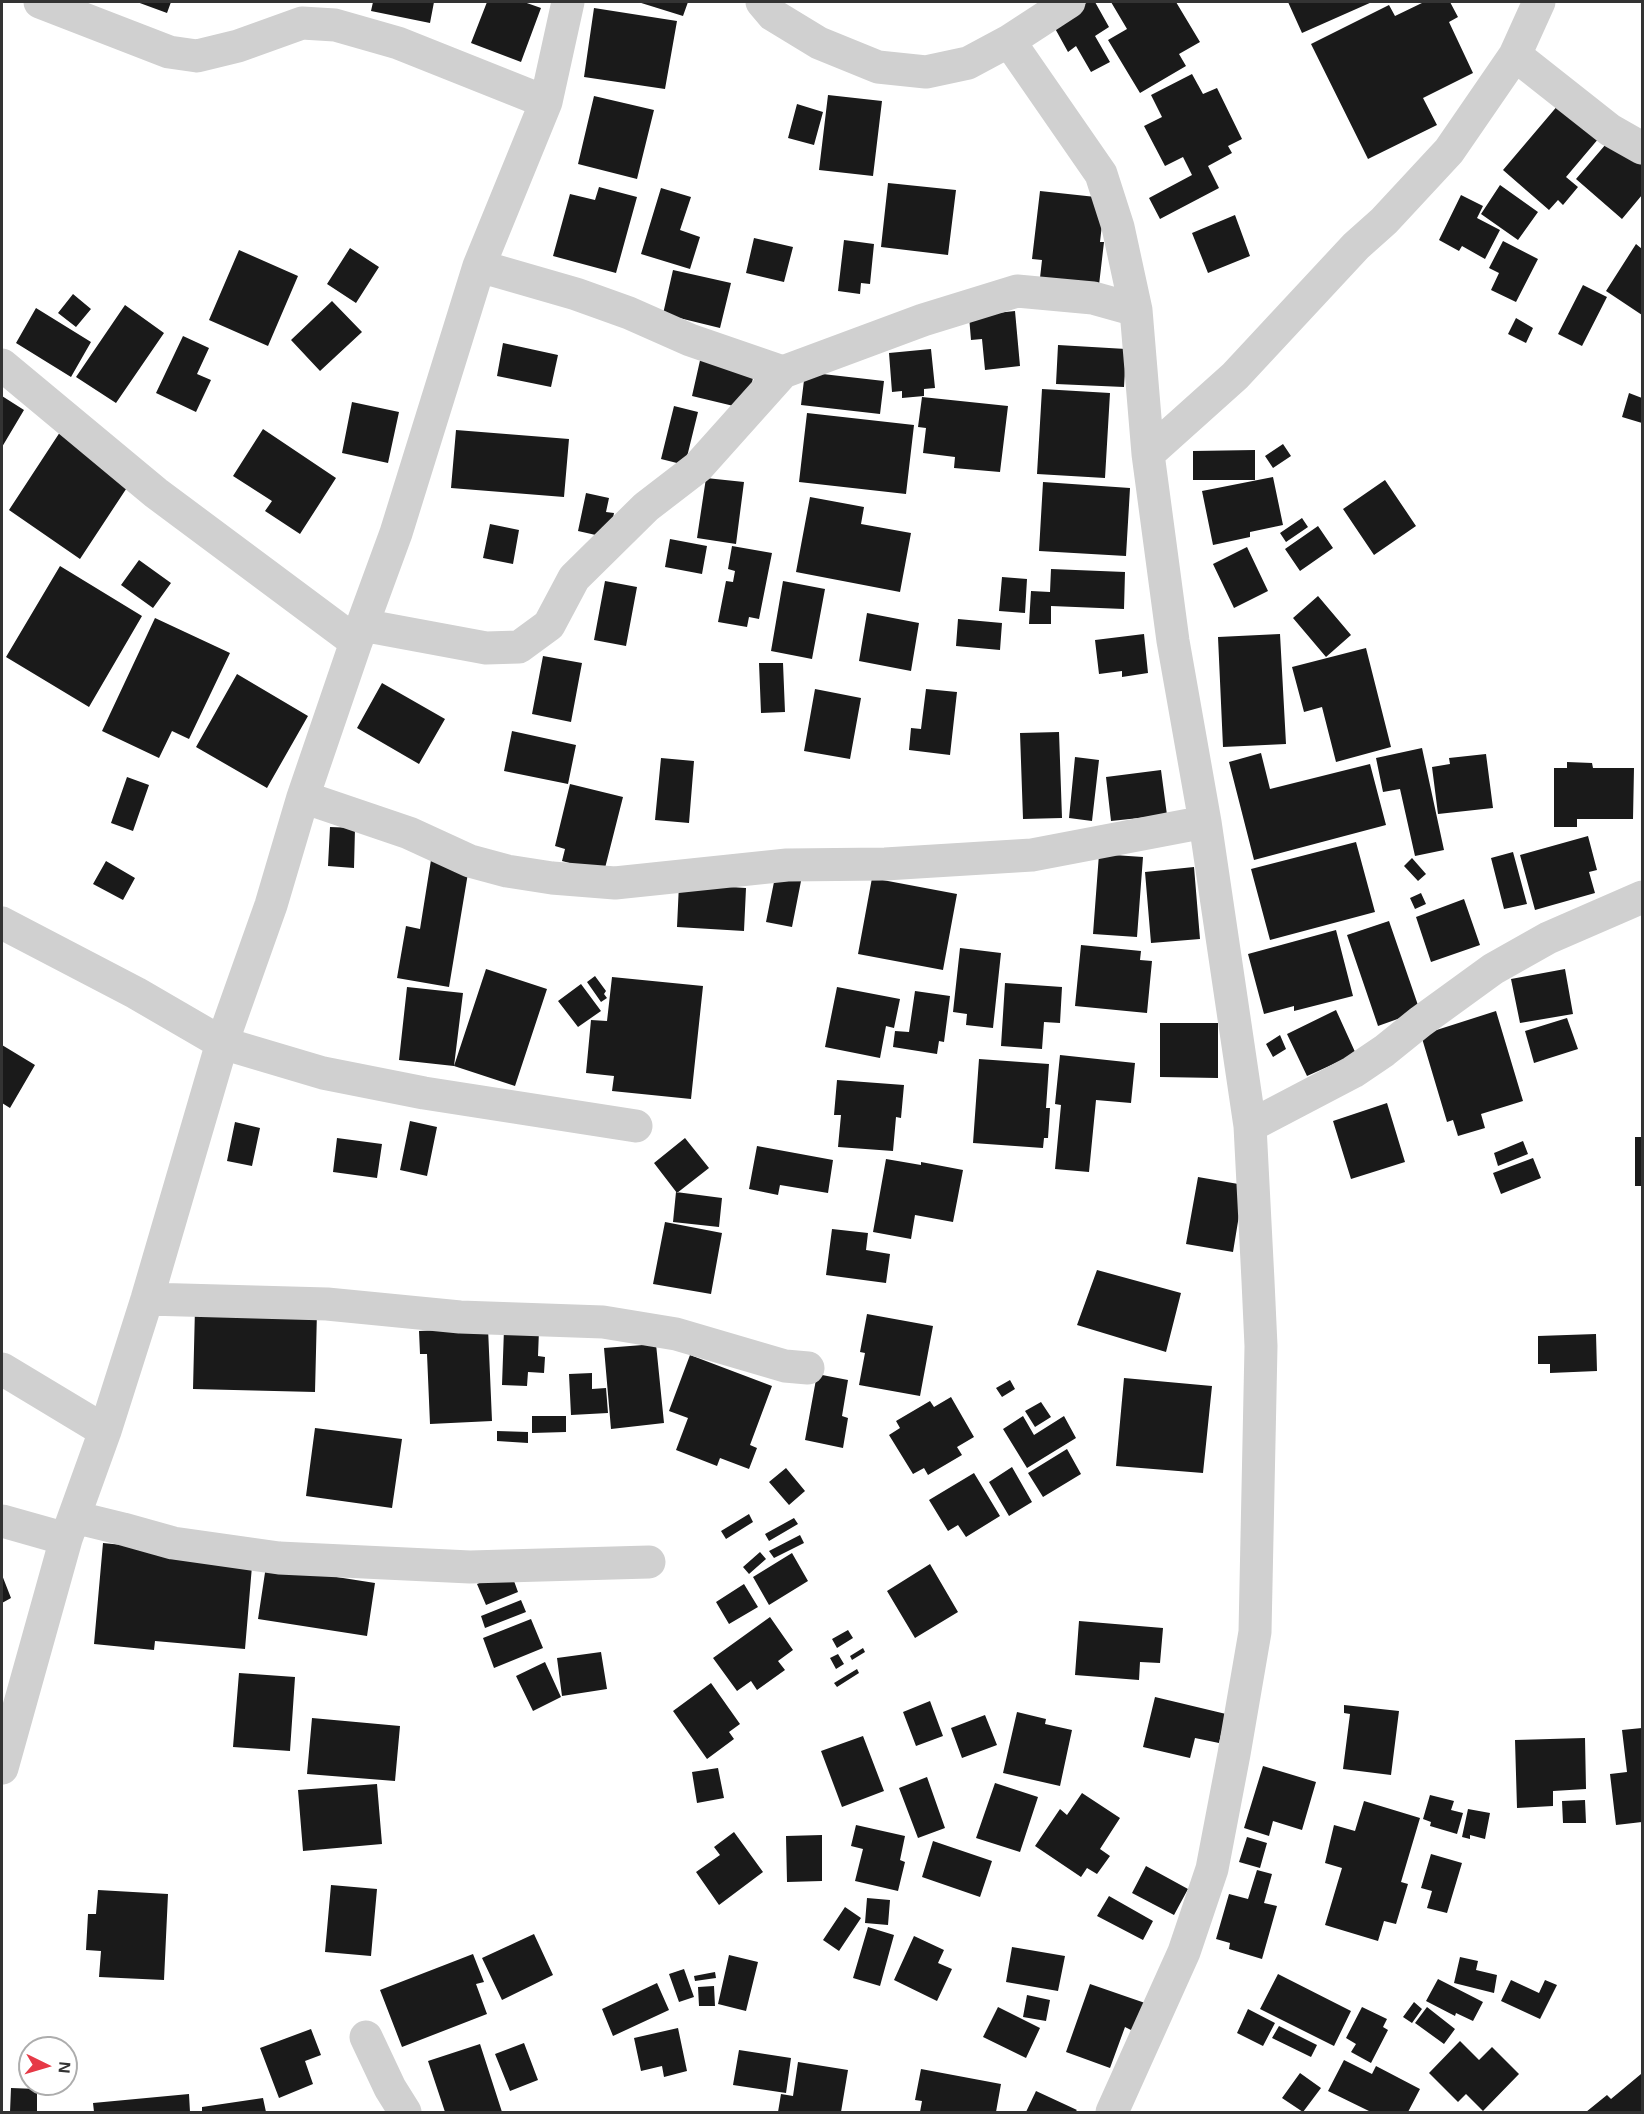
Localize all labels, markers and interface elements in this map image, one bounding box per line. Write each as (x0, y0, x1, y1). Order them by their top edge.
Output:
north arrow (18, 2036, 78, 2096)
text: N (55, 2061, 73, 2074)

